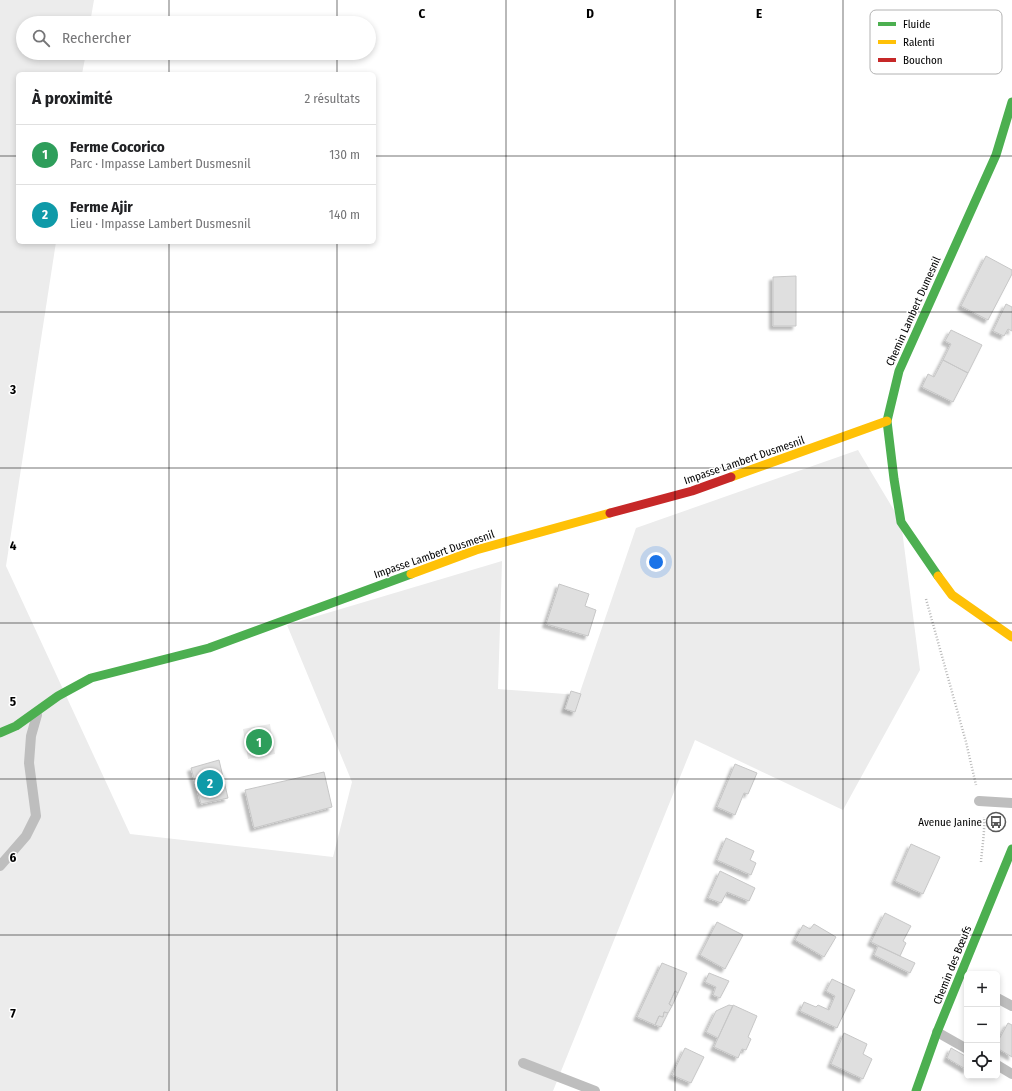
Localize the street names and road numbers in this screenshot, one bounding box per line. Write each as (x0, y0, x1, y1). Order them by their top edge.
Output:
street label: Chemin Lambert Dumesnil (883, 254, 944, 368)
street label: Impasse Lambert Dusmesnil (682, 434, 806, 487)
street label: Impasse Lambert Dusmesnil (372, 528, 496, 581)
street label: Chemin des Bœufs (931, 924, 974, 1006)

